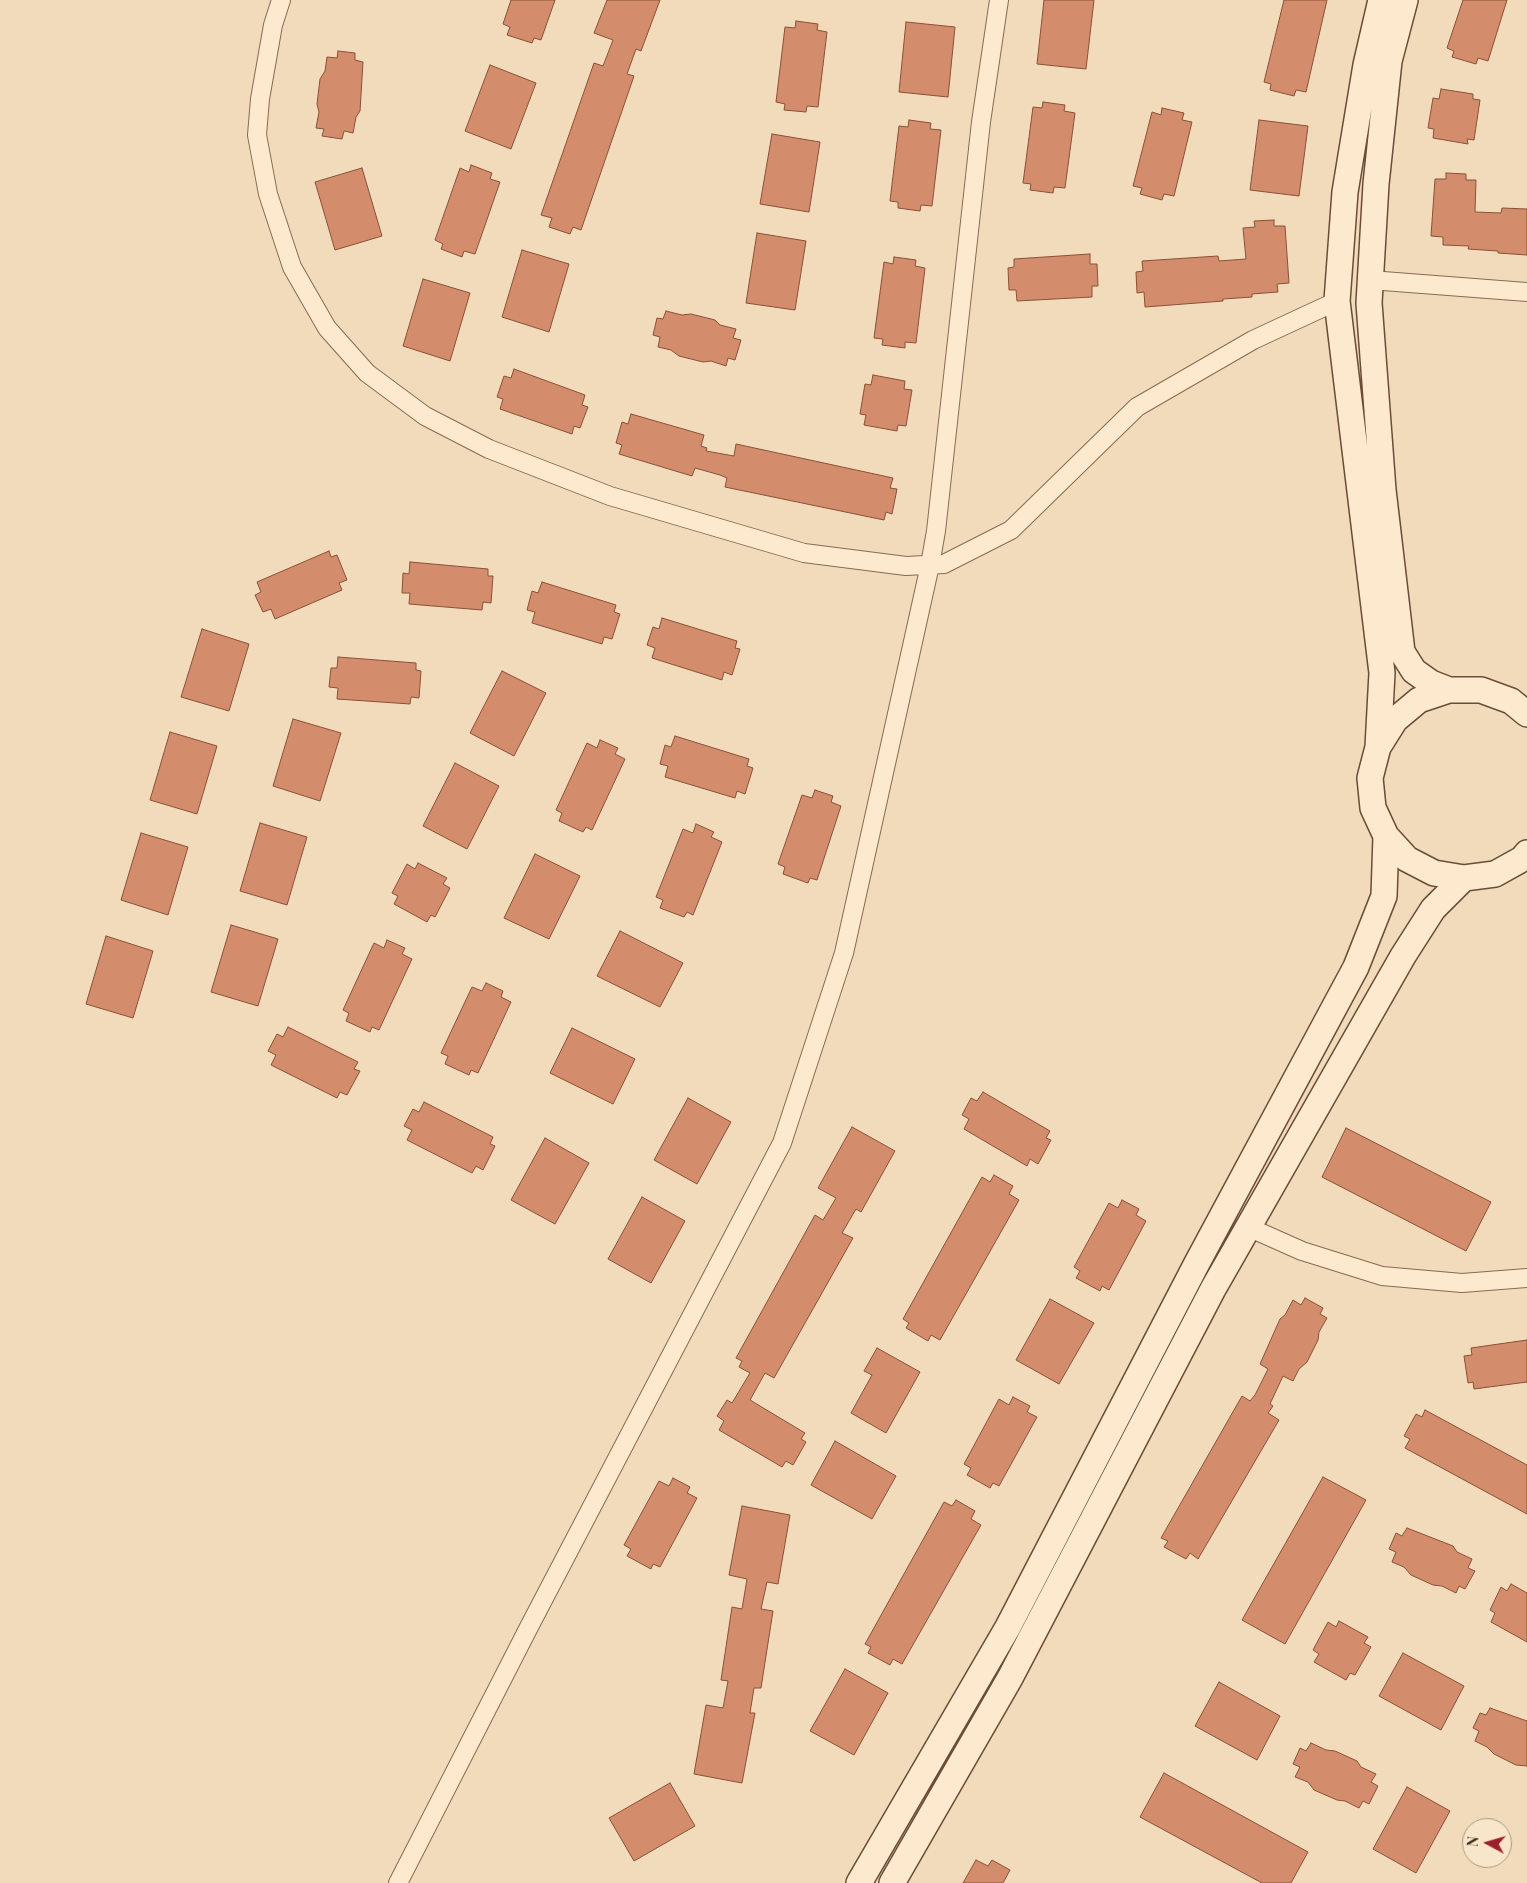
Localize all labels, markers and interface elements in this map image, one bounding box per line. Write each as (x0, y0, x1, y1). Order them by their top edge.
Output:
north arrow (1462, 1818, 1512, 1868)
text: N (1463, 1835, 1483, 1848)

